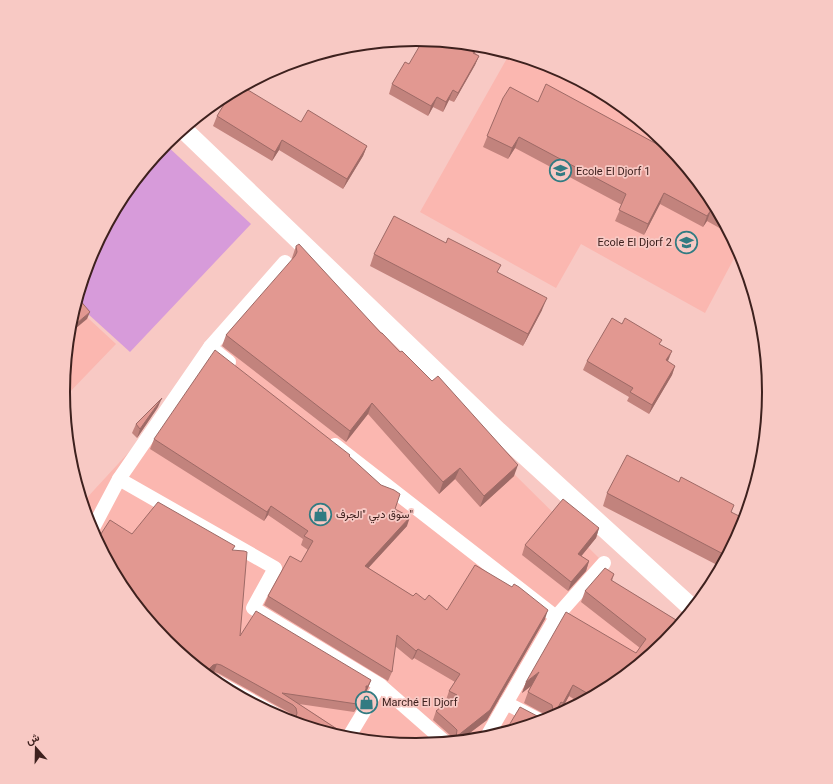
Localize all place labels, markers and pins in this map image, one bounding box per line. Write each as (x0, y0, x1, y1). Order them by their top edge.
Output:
school or university icon: Ecole El Djorf 1 (547, 158, 573, 184)
place label: Ecole El Djorf 1 (576, 164, 650, 181)
school or university icon: Ecole El Djorf 2 (674, 229, 700, 255)
place label: Ecole El Djorf 2 (598, 235, 672, 252)
shop icon: سوق دبي "الجرف" (308, 501, 334, 527)
place label: سوق دبي "الجرف" (336, 507, 413, 524)
shop icon: Marché El Djorf (354, 689, 380, 715)
place label: Marché El Djorf (382, 695, 458, 712)

